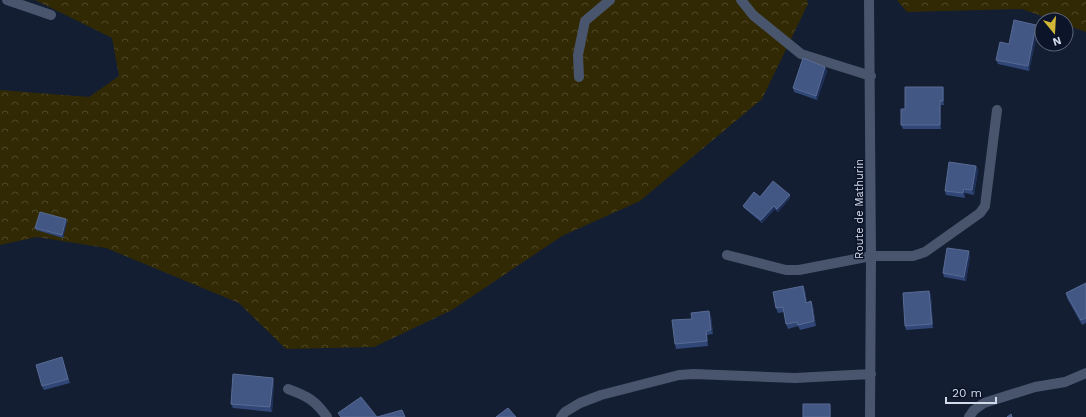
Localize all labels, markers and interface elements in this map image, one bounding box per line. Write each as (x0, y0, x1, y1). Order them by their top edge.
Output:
north arrow (1034, 12, 1074, 52)
text: N (1051, 34, 1063, 48)
street label: Route de Mathurin (853, 159, 866, 259)
scale bar (946, 379, 996, 405)
text: 20 m (952, 386, 982, 400)

